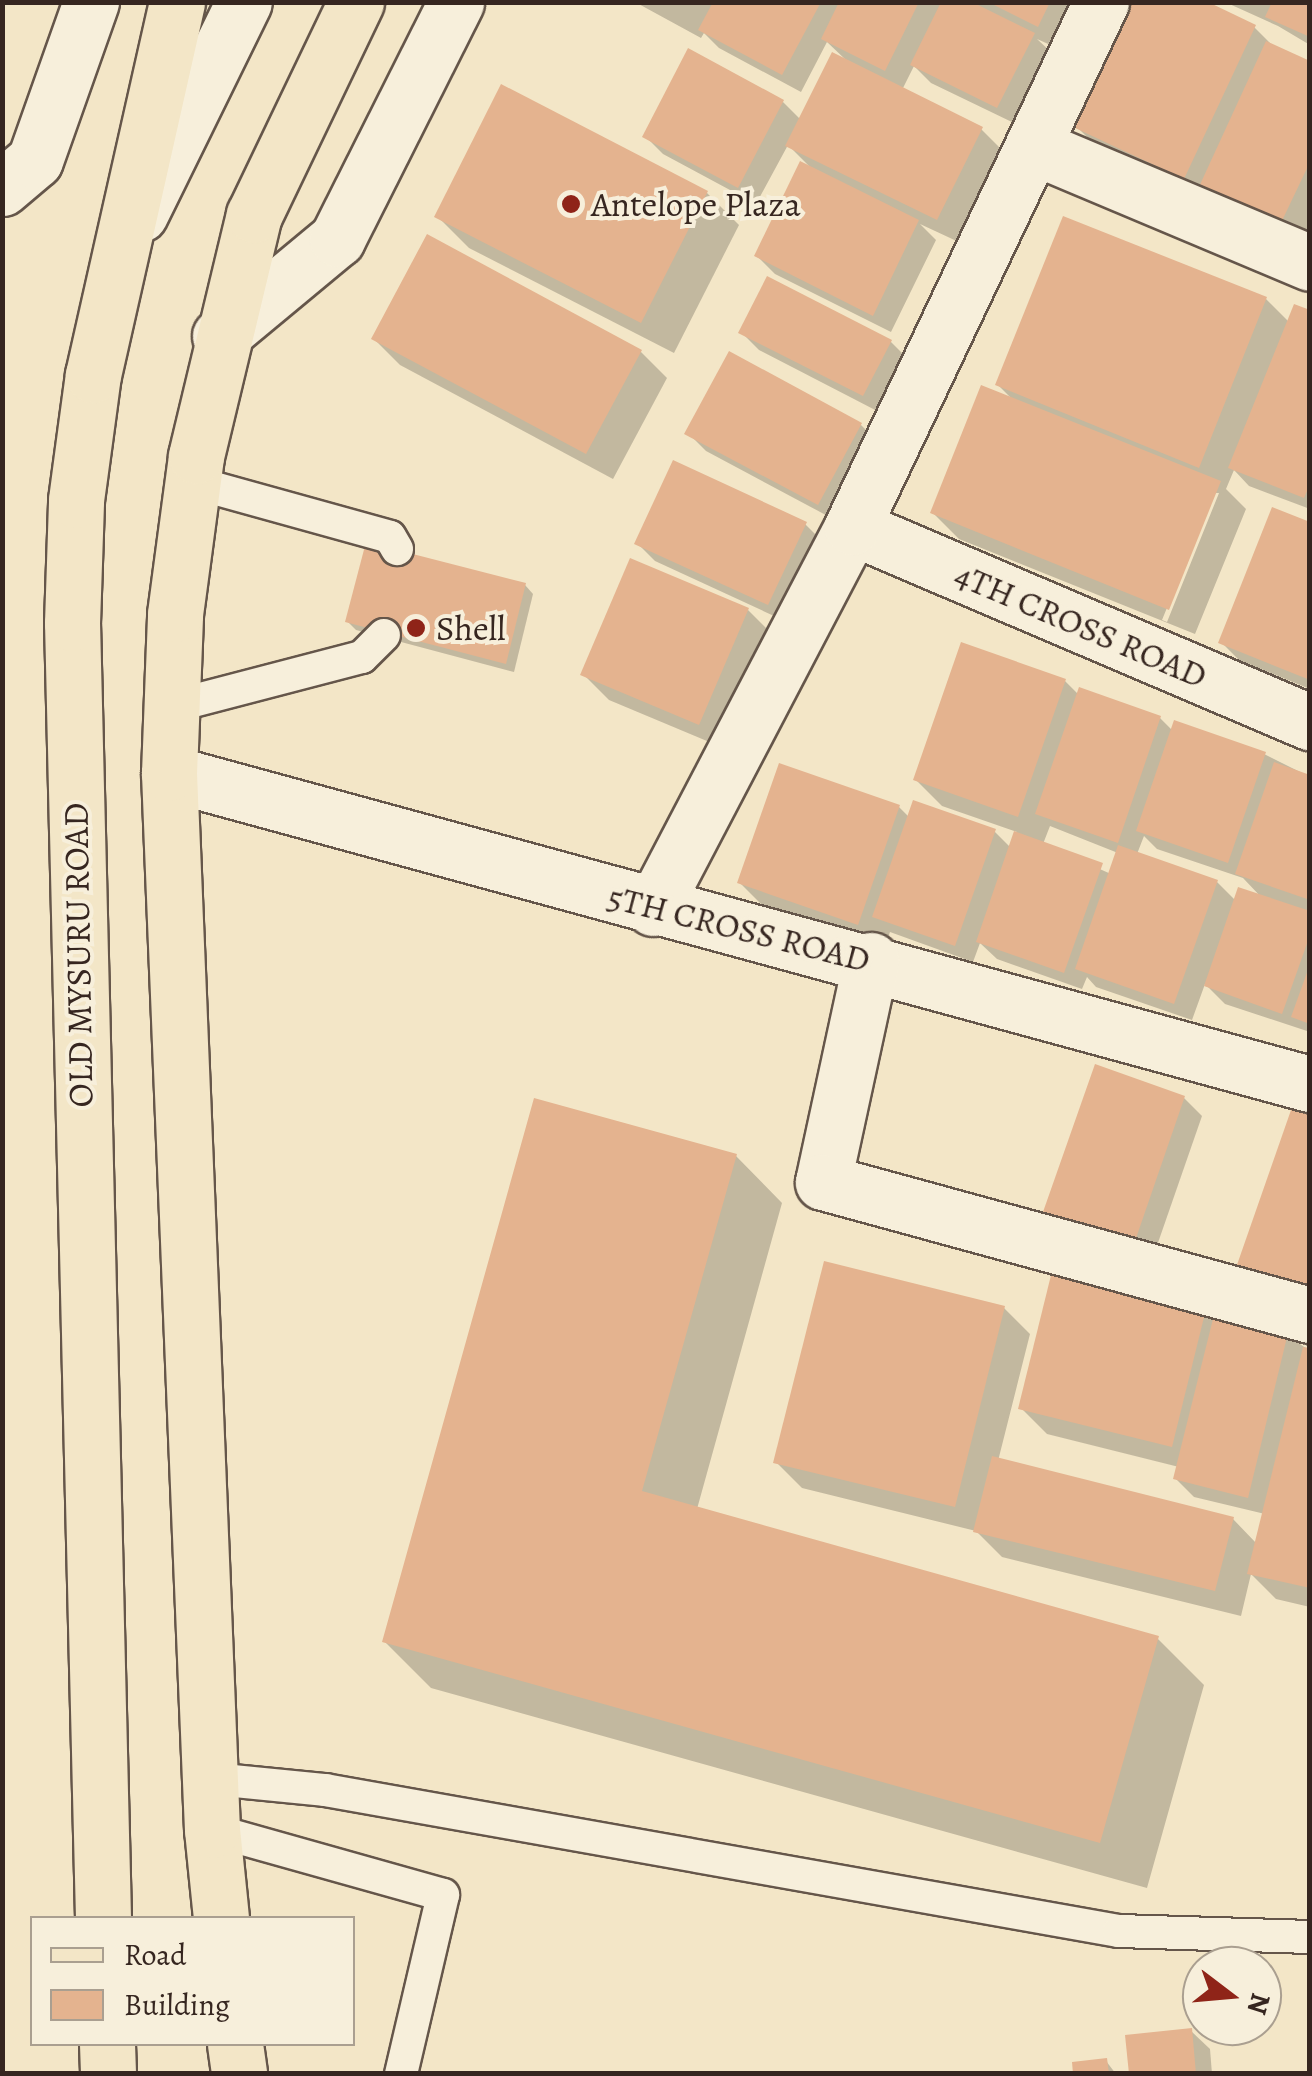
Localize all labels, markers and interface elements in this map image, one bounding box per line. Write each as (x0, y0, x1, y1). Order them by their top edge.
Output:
place label: Antelope Plaza (591, 183, 801, 225)
marker: Antelope Plaza (560, 193, 582, 215)
street label: 4TH CROSS ROAD (949, 553, 1213, 697)
place label: Shell (436, 607, 506, 649)
marker: Shell (405, 617, 427, 639)
street label: OLD MYSURU ROAD (54, 802, 102, 1108)
street label: 5TH CROSS ROAD (604, 875, 874, 981)
legend (30, 1916, 355, 2046)
text: Road (124, 1935, 186, 1975)
north arrow (1182, 1946, 1282, 2046)
text: Building (124, 1985, 230, 2025)
text: N (1238, 1989, 1280, 2019)

